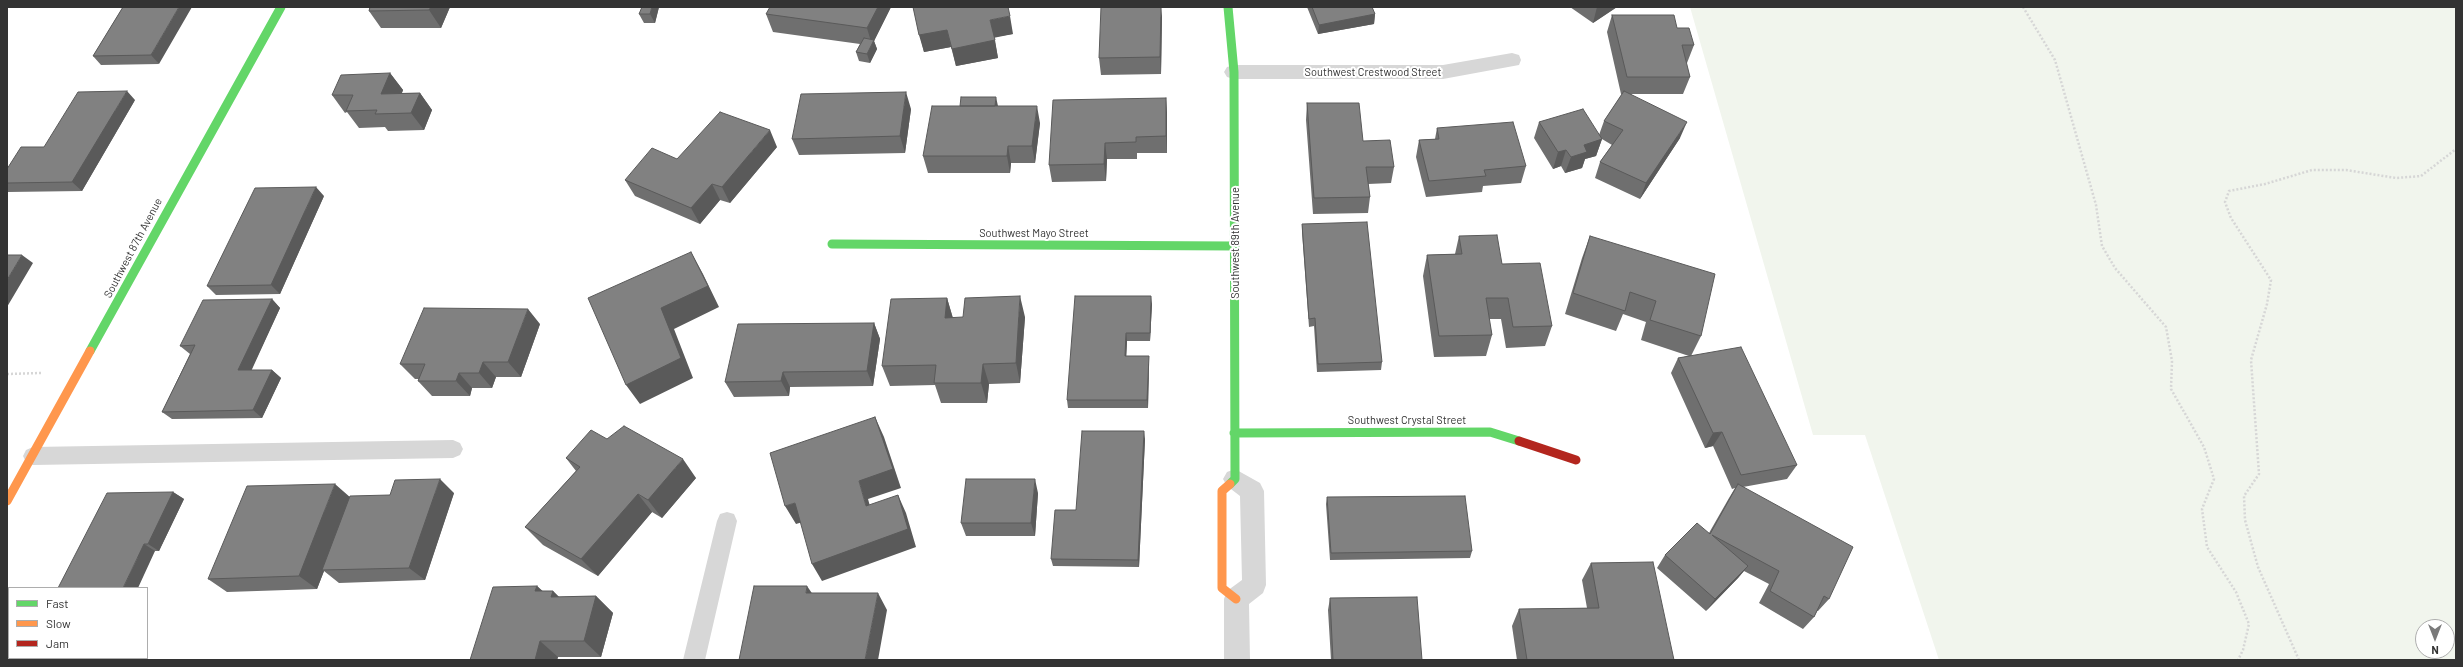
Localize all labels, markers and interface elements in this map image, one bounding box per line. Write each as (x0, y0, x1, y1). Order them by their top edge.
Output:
street label: Southwest Crestwood Street (1305, 65, 1441, 79)
street label: Southwest 89th Avenue (1228, 187, 1242, 299)
street label: Southwest 87th Avenue (101, 196, 165, 300)
street label: Southwest Mayo Street (979, 226, 1089, 240)
street label: Southwest Crystal Street (1348, 413, 1466, 427)
legend (8, 587, 148, 659)
text: Fast (46, 596, 69, 610)
text: Slow (46, 616, 71, 630)
north arrow (2415, 619, 2455, 659)
text: Jam (46, 636, 69, 650)
text: N (2431, 644, 2439, 657)

